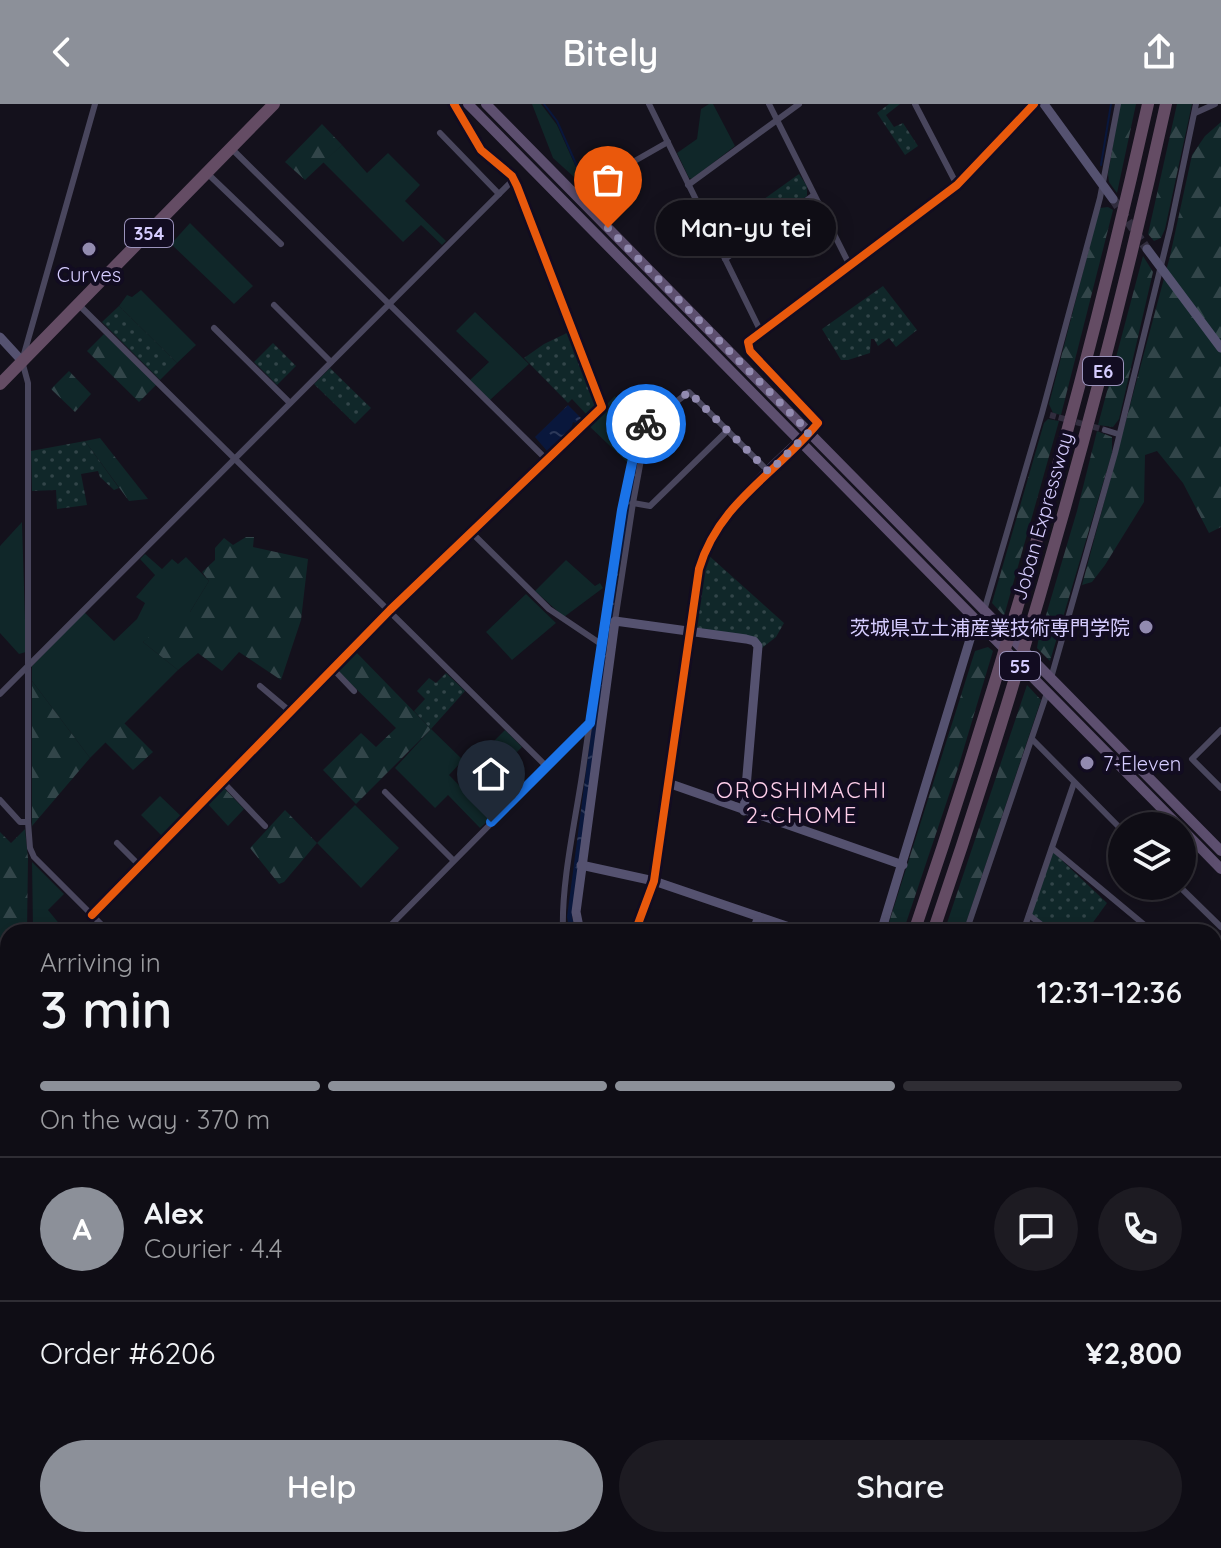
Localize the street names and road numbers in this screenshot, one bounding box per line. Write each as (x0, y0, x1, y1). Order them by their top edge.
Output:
road number: 354 (125, 219, 173, 247)
road number: E6 (1083, 357, 1123, 385)
street label: Joban Expressway (1006, 429, 1078, 603)
road number: 55 (1000, 652, 1040, 680)

